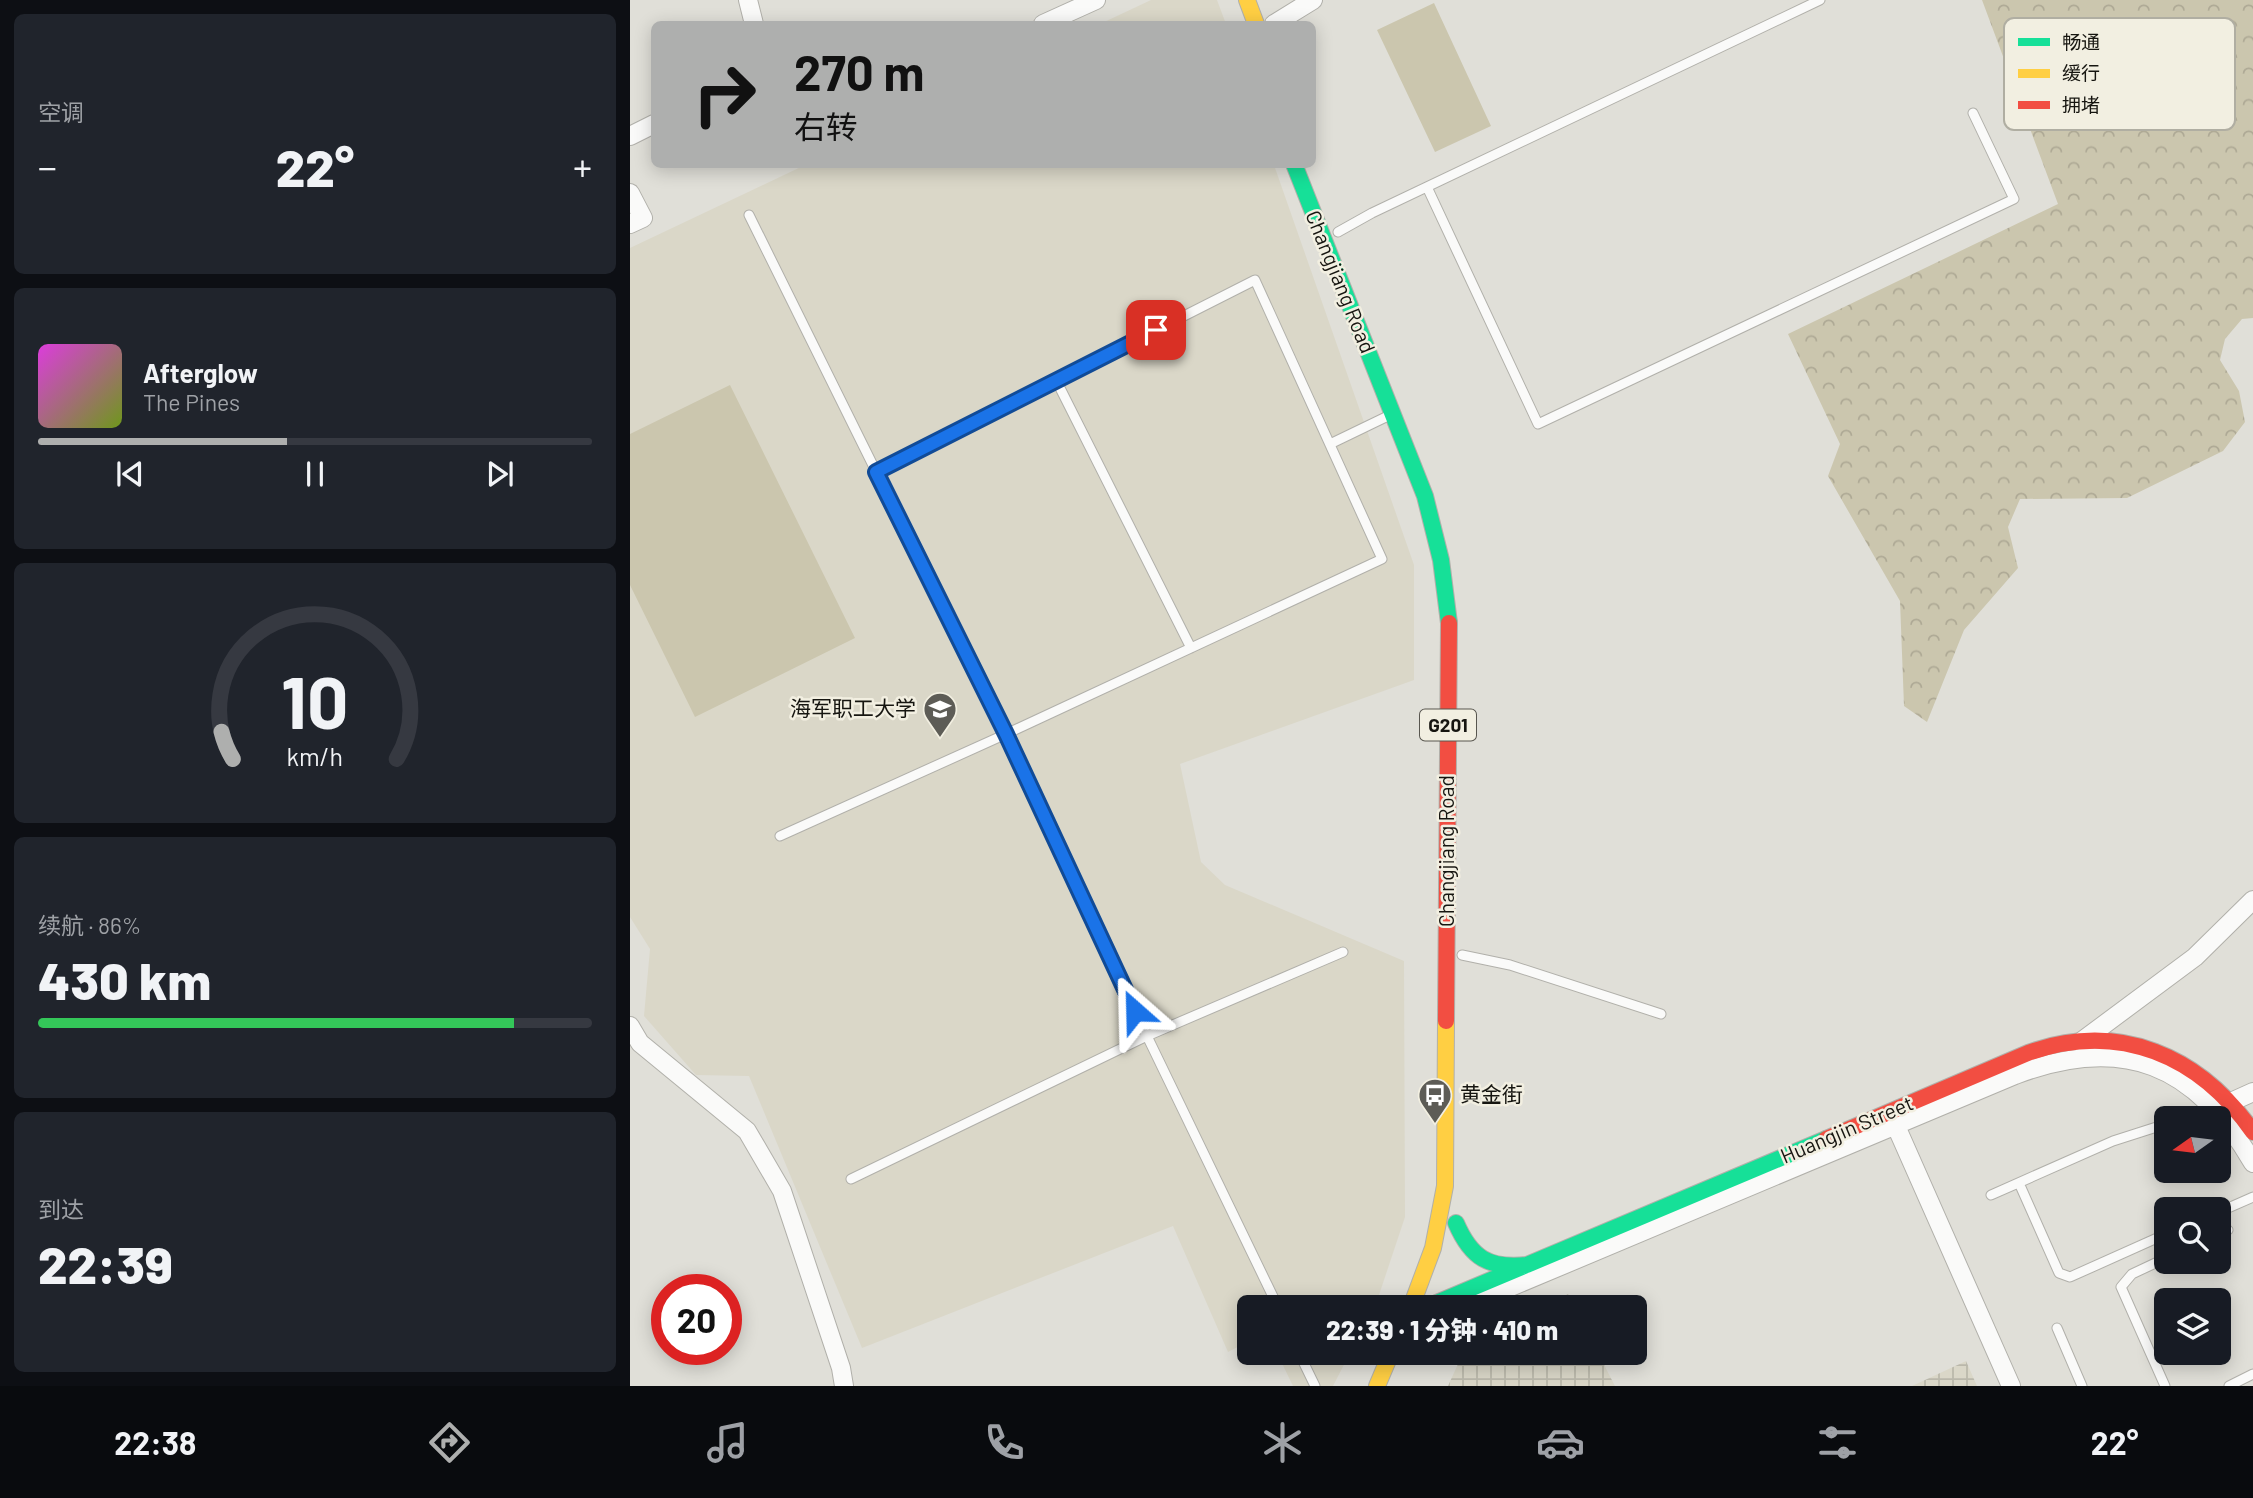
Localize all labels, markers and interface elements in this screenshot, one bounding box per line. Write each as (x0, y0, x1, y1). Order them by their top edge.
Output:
legend (2004, 18, 2235, 130)
text: 畅通 (2062, 30, 2100, 53)
text: 270 m (794, 42, 924, 101)
icon: right (679, 49, 770, 140)
text: 缓行 (2062, 61, 2100, 84)
text: 拥堵 (2062, 93, 2100, 116)
text: 空调 (38, 98, 84, 126)
text: 右转 (794, 107, 858, 145)
text: 22° (276, 135, 354, 197)
text: − (38, 143, 57, 189)
text: + (573, 143, 592, 189)
street label: Changjiang Road (1301, 206, 1381, 356)
pin (1126, 300, 1186, 360)
icon: arrive (1137, 311, 1175, 349)
text: Afterglow (143, 357, 258, 388)
text: The Pines (143, 388, 240, 416)
icon: previous (111, 455, 149, 493)
icon: pause (296, 455, 334, 493)
icon: next (481, 455, 519, 493)
text: 10 (281, 656, 349, 744)
school or university icon: 海军职工大学 (921, 690, 959, 739)
place label: 海军职工大学 (790, 695, 916, 720)
road number: G201 (1420, 710, 1476, 740)
text: km/h (287, 741, 343, 771)
street label: Changjiang Road (1433, 775, 1458, 927)
text: 续航 · 86% (38, 911, 141, 939)
text: 430 km (38, 948, 211, 1010)
position arrow (1098, 974, 1172, 1048)
bus stop icon: 黄金街 (1416, 1076, 1454, 1125)
place label: 黄金街 (1460, 1081, 1523, 1106)
street label: Huangjin Street (1776, 1089, 1916, 1168)
north arrow (2154, 1106, 2231, 1183)
map controls (2154, 1106, 2231, 1365)
text: 到达 (38, 1195, 84, 1223)
button: search (2154, 1197, 2231, 1274)
text: 22:39 (38, 1232, 173, 1294)
speed limit sign: 20 (651, 1274, 742, 1365)
button: layers (2154, 1288, 2231, 1365)
text: 22:39 · 1 分钟 · 410 m (1326, 1314, 1558, 1345)
icon: directions (425, 1418, 474, 1467)
icon: music (703, 1418, 752, 1467)
icon: phone (980, 1418, 1029, 1467)
icon: climate (1258, 1418, 1307, 1467)
icon: car (1536, 1418, 1585, 1467)
icon: filters (1813, 1418, 1862, 1467)
text: 22:38 (114, 1423, 196, 1461)
text: 22° (2091, 1423, 2139, 1461)

